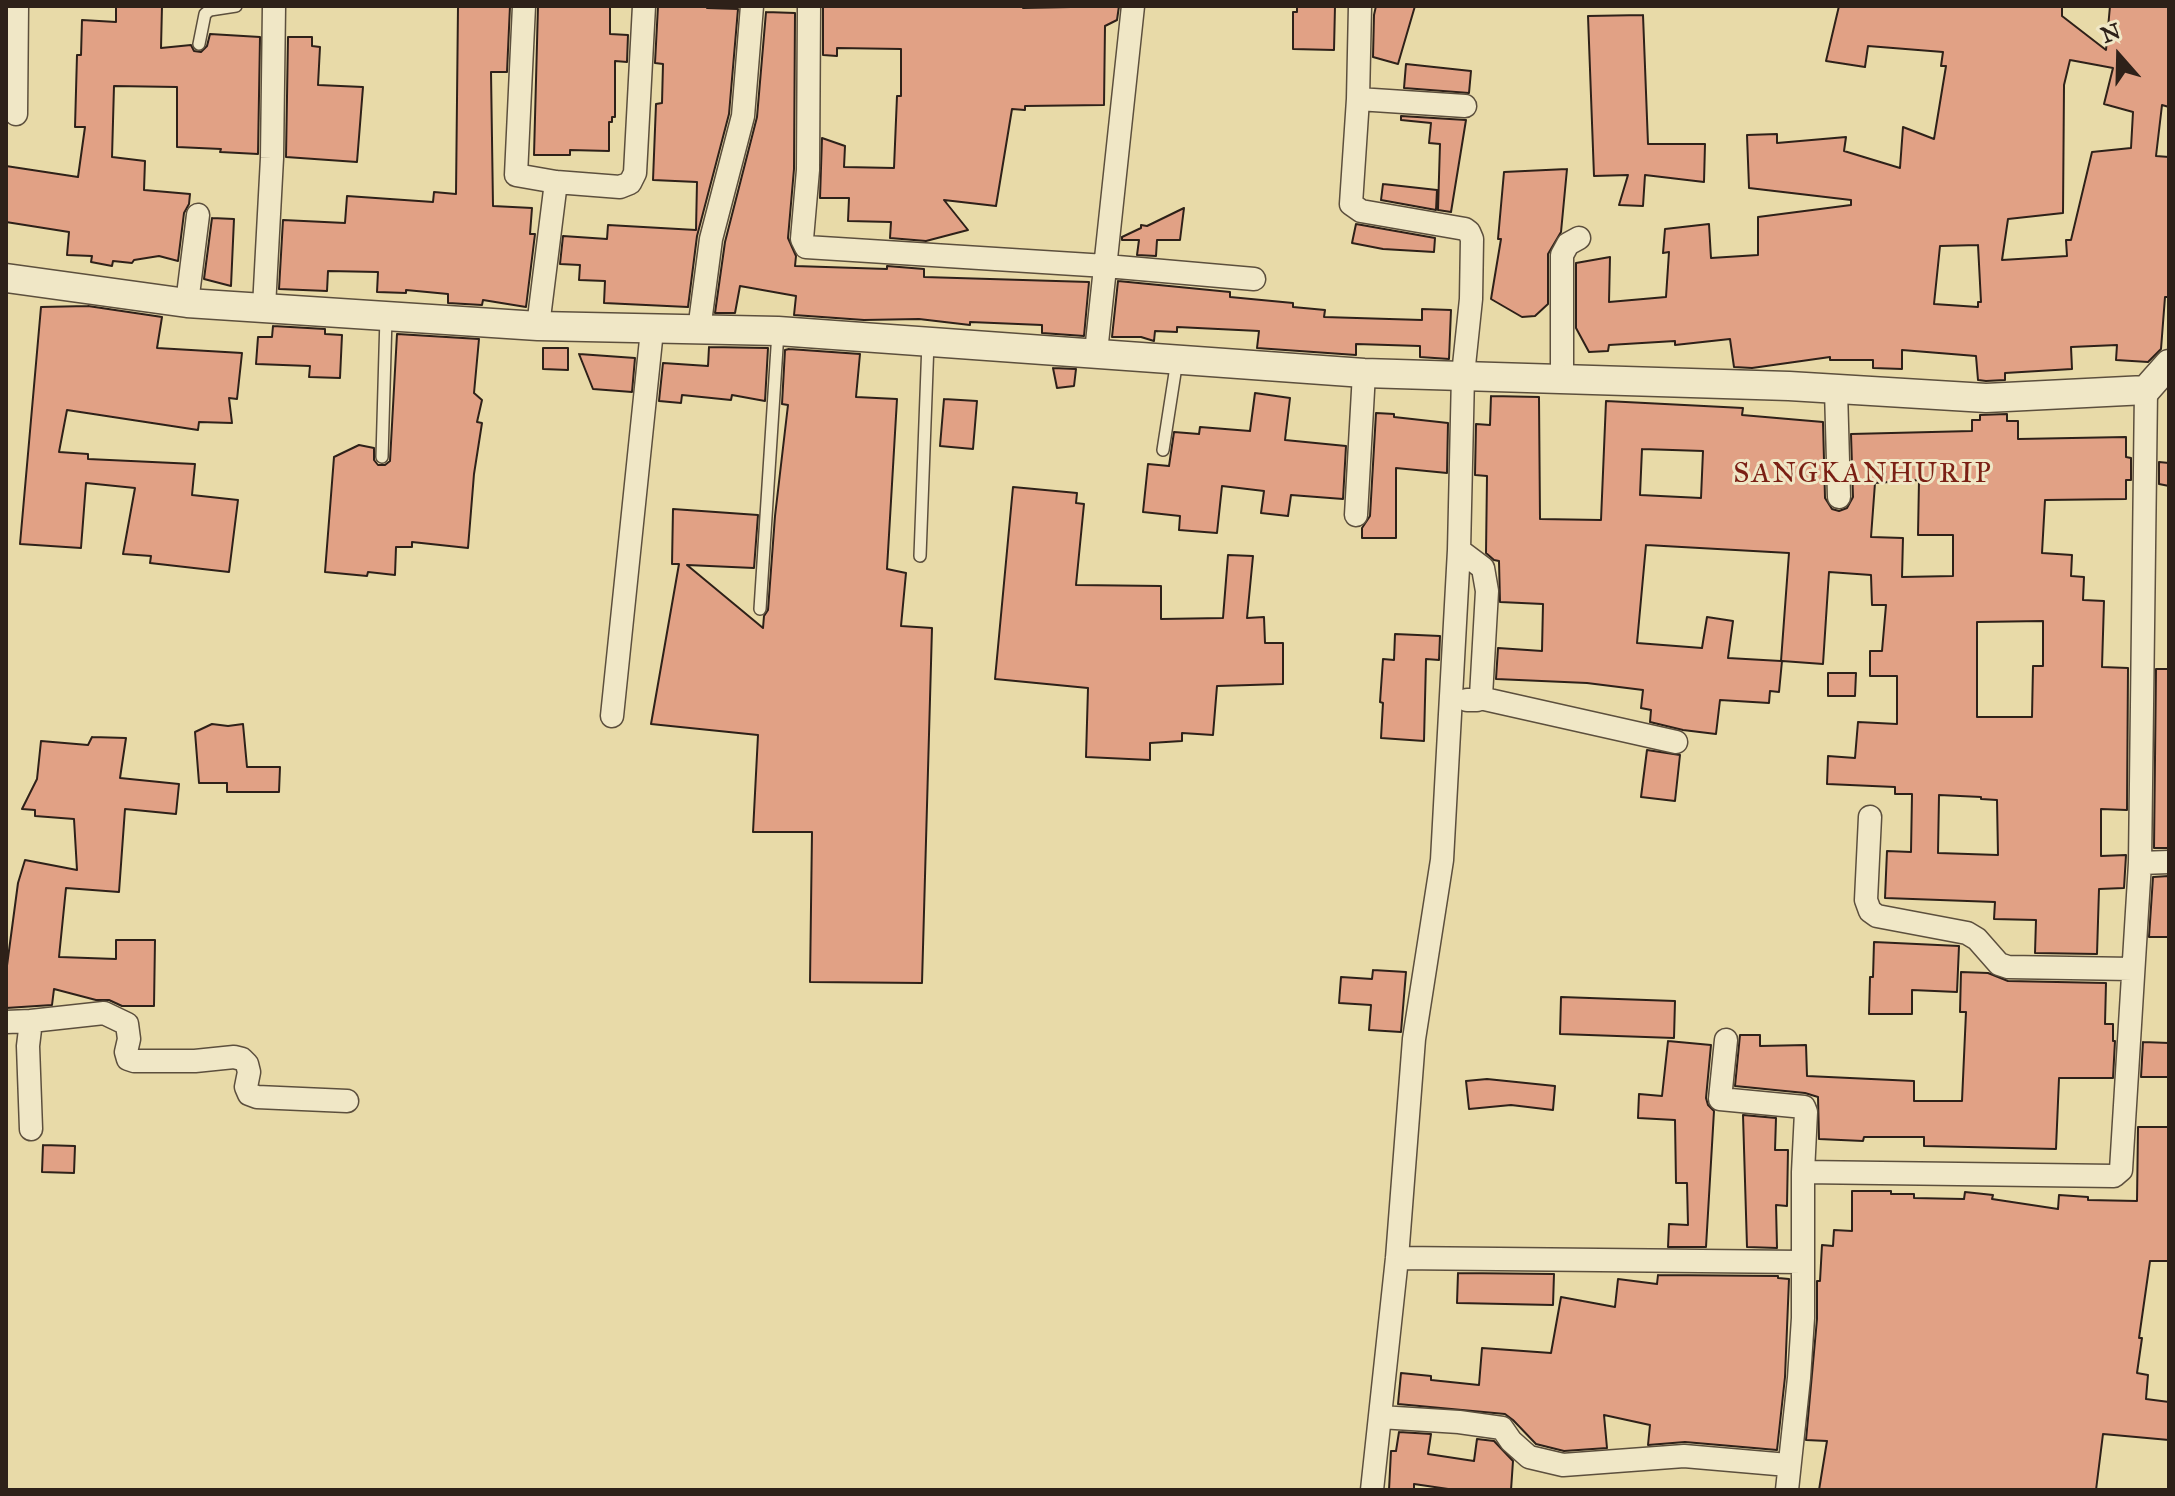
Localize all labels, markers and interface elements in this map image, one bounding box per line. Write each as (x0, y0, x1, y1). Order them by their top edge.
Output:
north arrow (2079, 16, 2159, 96)
text: N (2097, 17, 2124, 49)
district label: SANGKANHURIP (1733, 458, 1993, 492)

